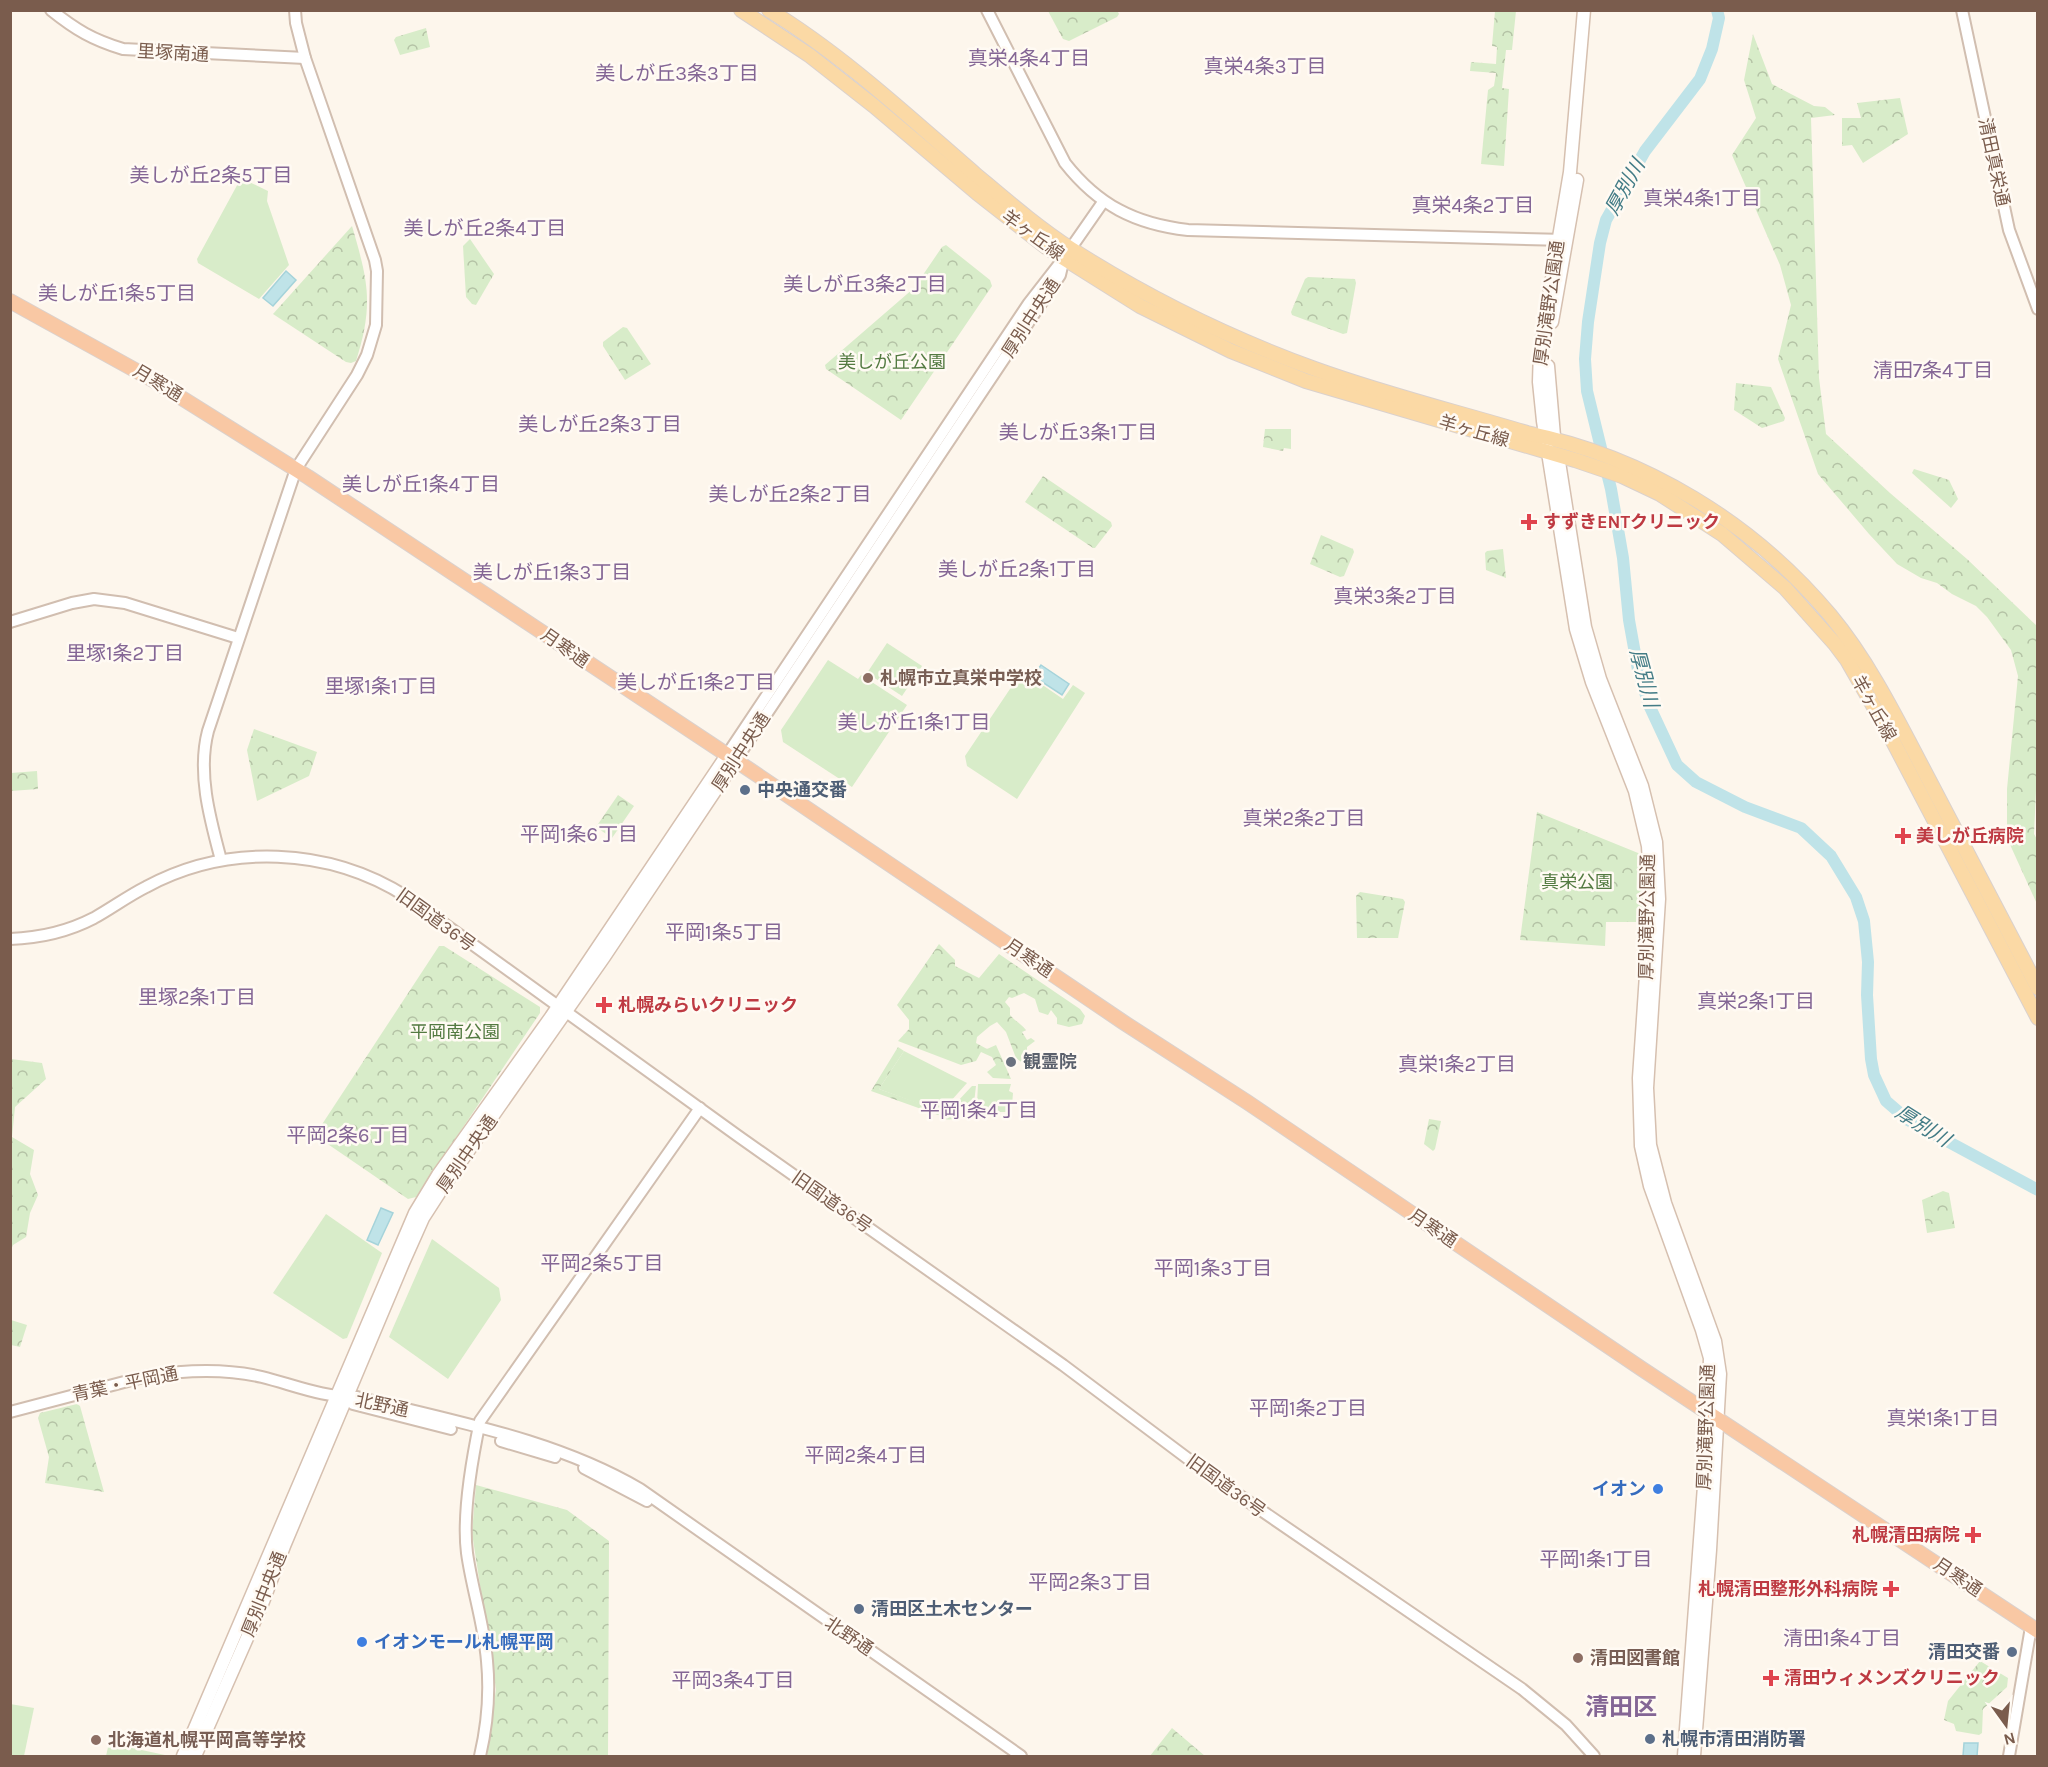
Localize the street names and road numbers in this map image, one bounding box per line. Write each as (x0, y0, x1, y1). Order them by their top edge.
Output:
street label: 里塚南通 (136, 40, 210, 66)
street label: 清田真栄通 (1974, 116, 2014, 208)
street label: 羊ヶ丘線 (997, 205, 1069, 265)
street label: 厚別滝野公園通 (1529, 239, 1569, 367)
street label: 厚別中央通 (997, 274, 1065, 362)
street label: 月寒通 (129, 360, 187, 406)
street label: 羊ヶ丘線 (1436, 411, 1512, 451)
street label: 月寒通 (537, 624, 593, 672)
street label: 羊ヶ丘線 (1847, 671, 1901, 745)
street label: 厚別中央通 (707, 708, 775, 796)
street label: 厚別滝野公園通 (1635, 854, 1659, 980)
street label: 旧国道36号 (392, 884, 480, 956)
street label: 月寒通 (1000, 934, 1058, 982)
street label: 厚別中央通 (432, 1111, 502, 1197)
street label: 旧国道36号 (788, 1166, 876, 1238)
street label: 月寒通 (1404, 1204, 1462, 1252)
street label: 青葉・平岡通 (70, 1362, 180, 1406)
street label: 厚別滝野公園通 (1693, 1364, 1719, 1490)
street label: 北野通 (353, 1389, 411, 1421)
street label: 旧国道36号 (1182, 1450, 1270, 1522)
street label: 厚別中央通 (237, 1548, 291, 1640)
street label: 月寒通 (1929, 1553, 1987, 1601)
street label: 北野通 (820, 1612, 878, 1660)

